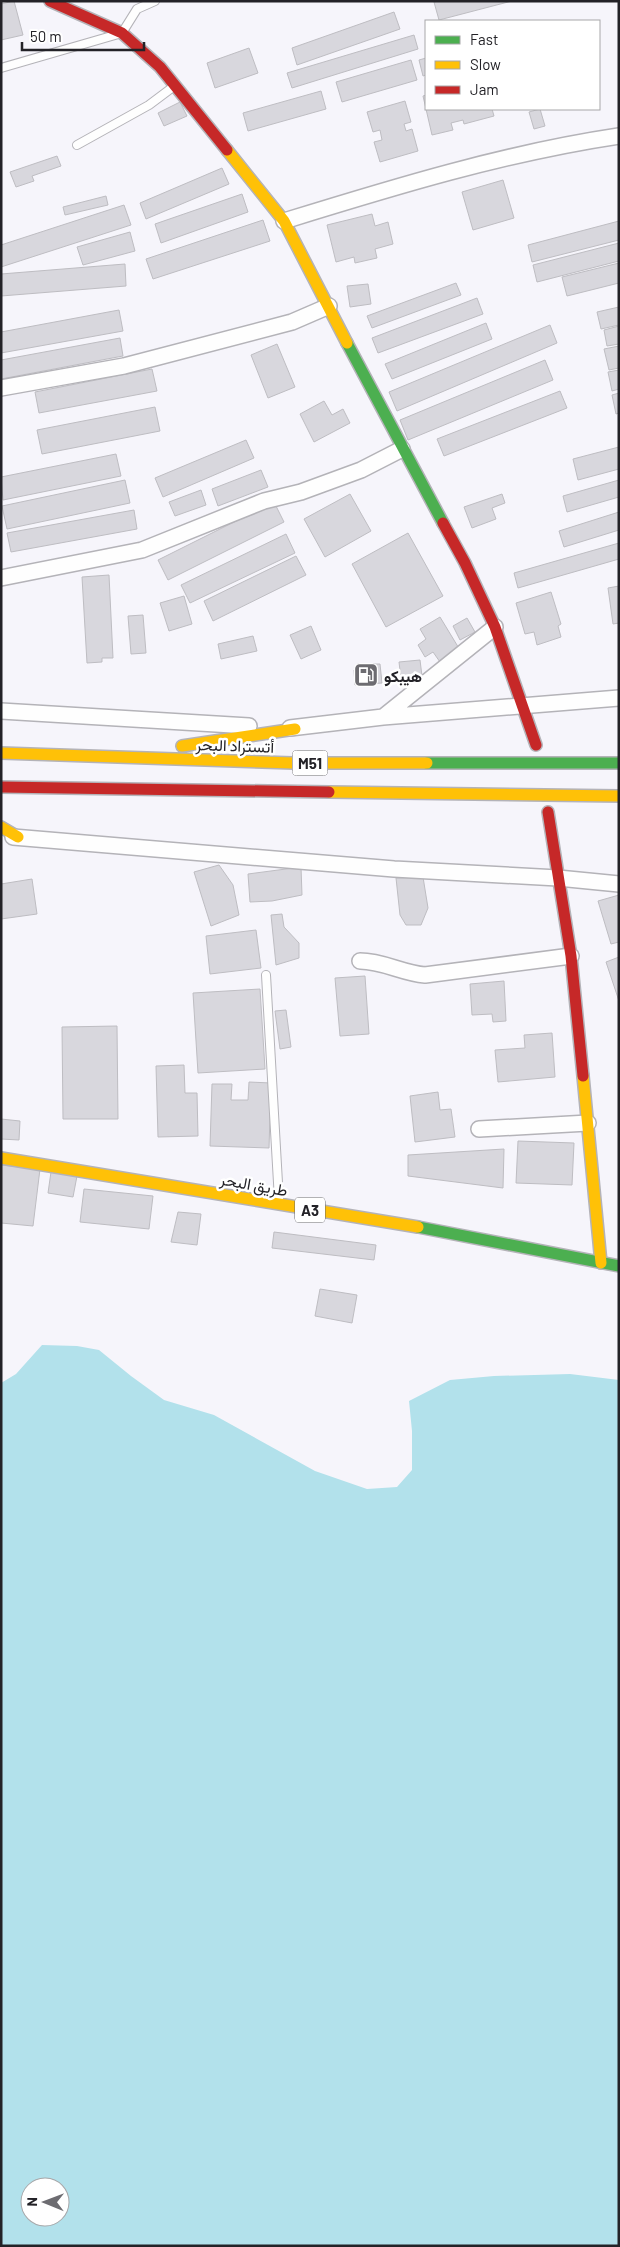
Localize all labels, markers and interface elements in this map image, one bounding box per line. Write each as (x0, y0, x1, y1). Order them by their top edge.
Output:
scale bar (22, 20, 145, 52)
legend (425, 20, 600, 110)
text: 50 m (30, 27, 62, 45)
text: Fast (470, 30, 498, 48)
text: Slow (470, 55, 501, 73)
text: Jam (470, 80, 499, 98)
fuel station icon: هيبكو (353, 662, 379, 688)
place label: هيبكو (384, 666, 422, 687)
street label: أتستراد البحر (194, 734, 275, 758)
road number: M51 (292, 750, 328, 776)
street label: طريق البحر (217, 1169, 289, 1201)
road number: A3 (295, 1198, 325, 1222)
north arrow (20, 2177, 70, 2227)
text: N (23, 2197, 40, 2207)

